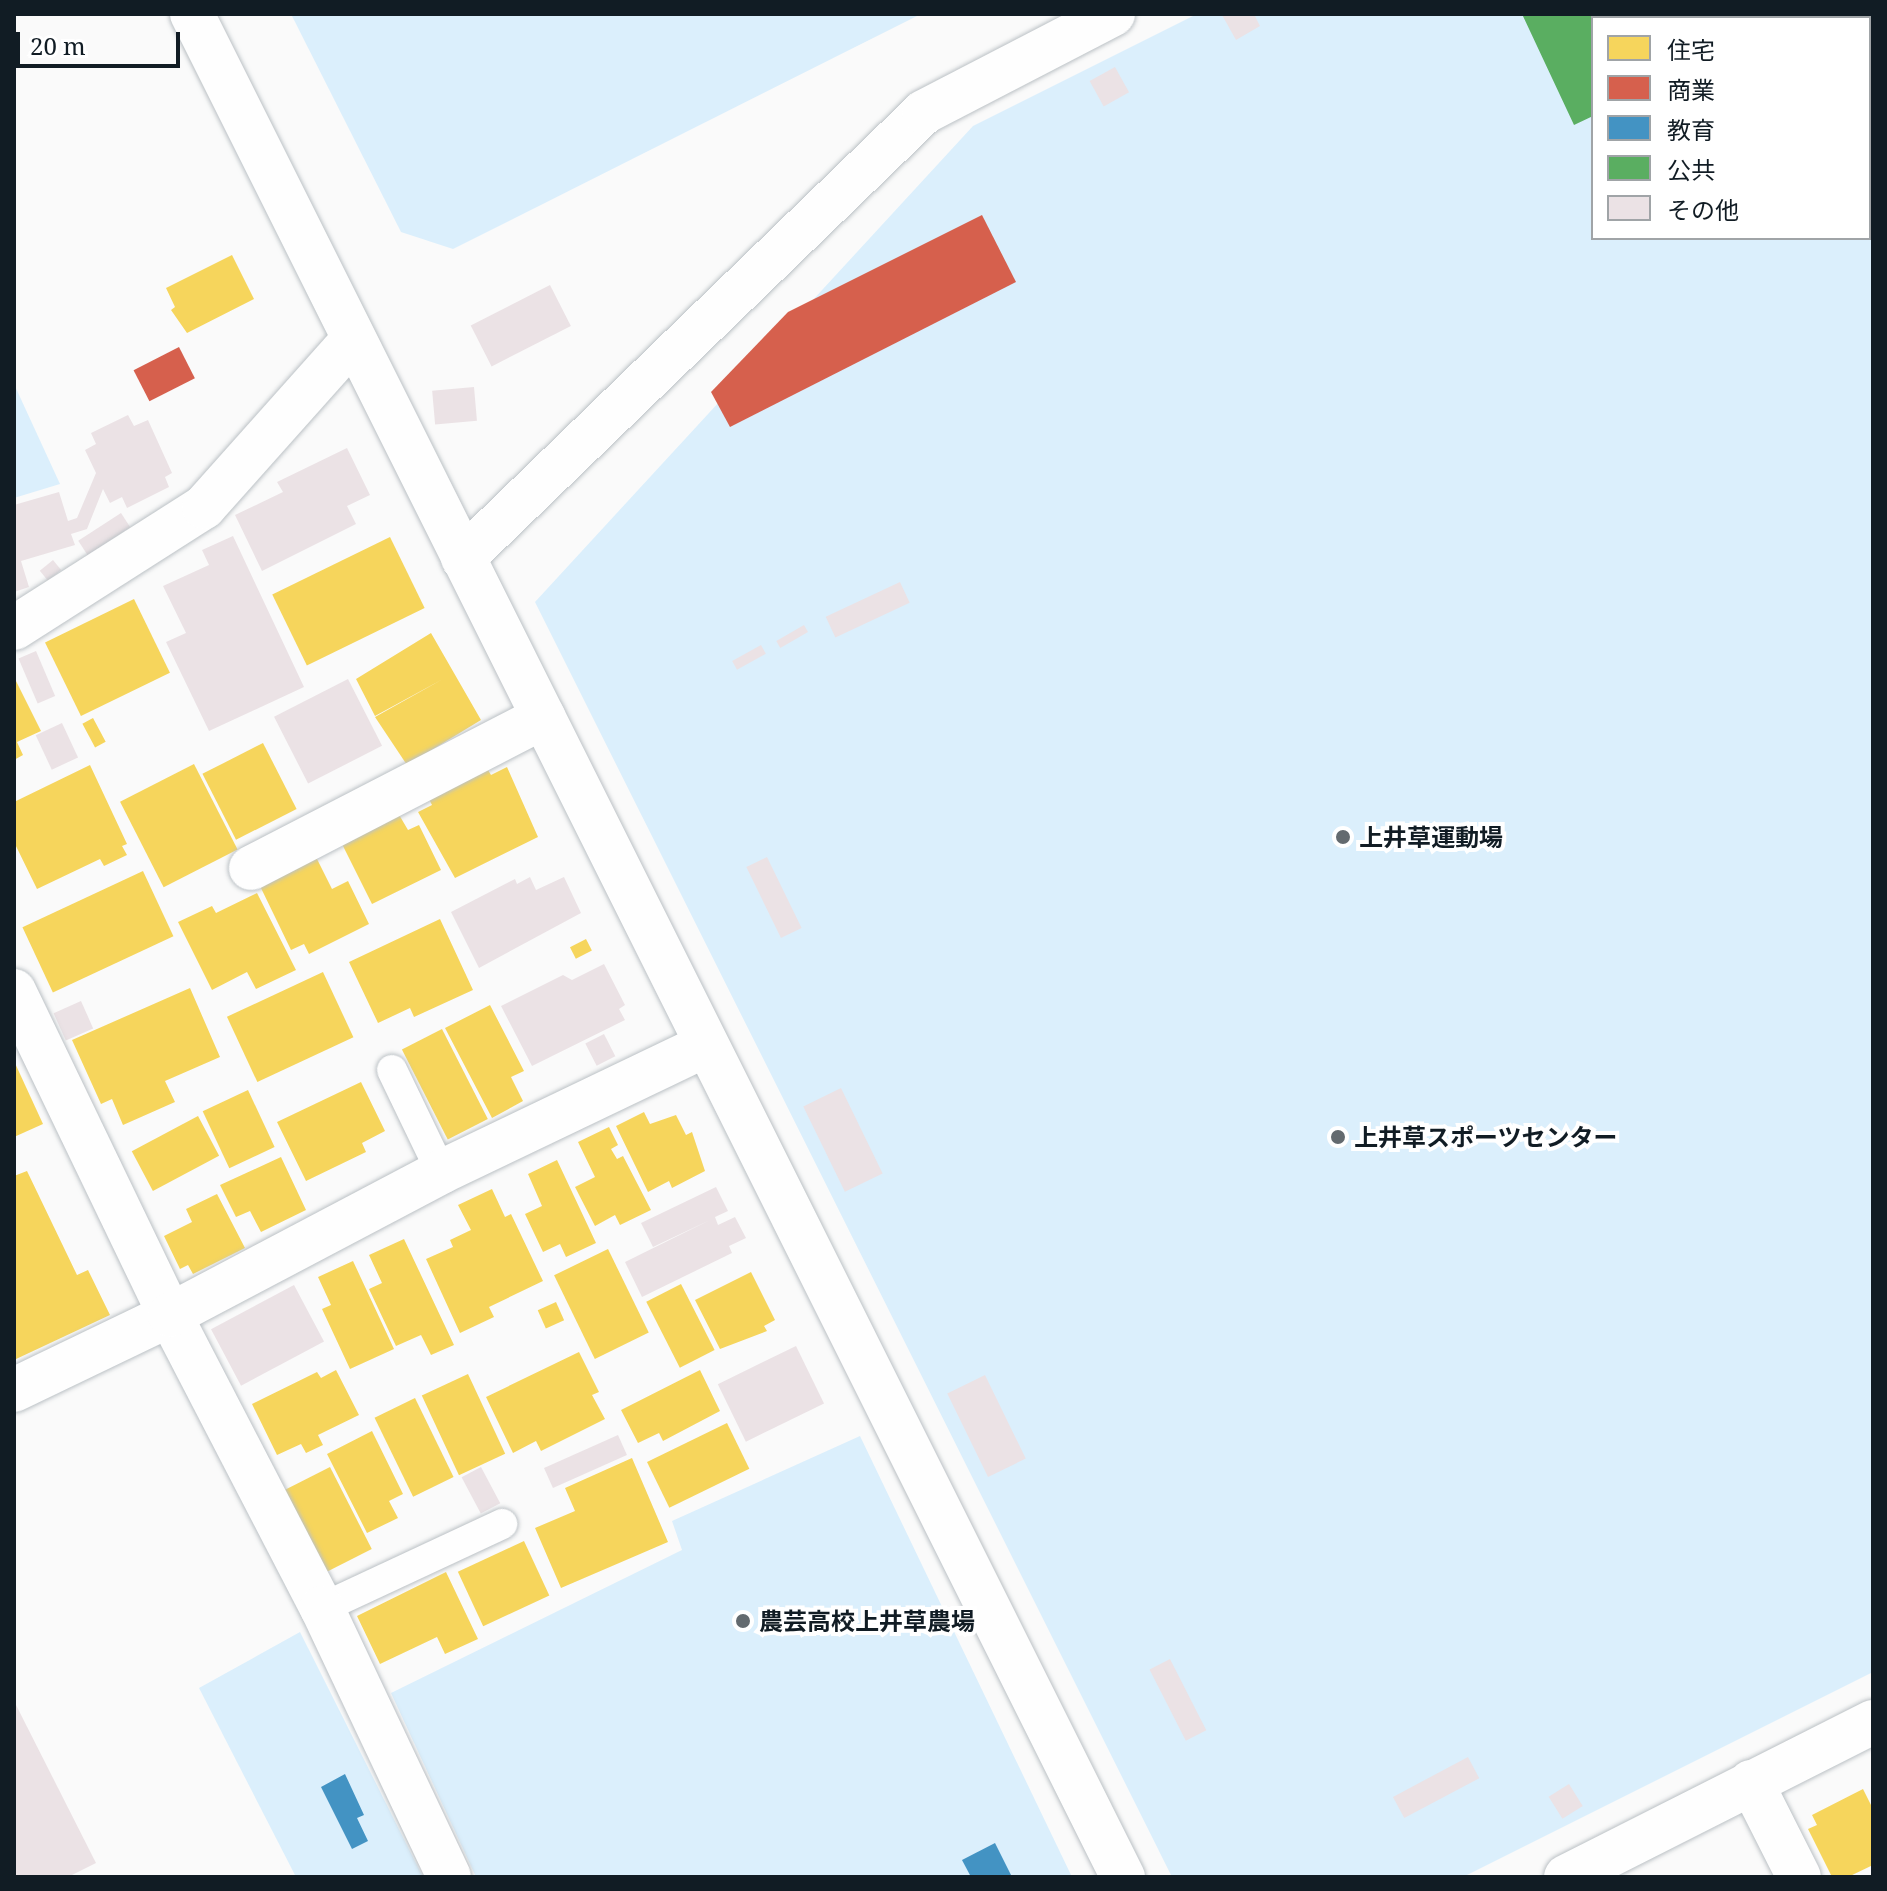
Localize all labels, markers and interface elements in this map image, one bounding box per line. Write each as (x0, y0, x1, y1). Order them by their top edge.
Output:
scale bar (20, 16, 184, 66)
legend (1591, 16, 1871, 240)
text: 20 m (30, 29, 86, 62)
text: 住宅 (1667, 33, 1715, 66)
text: 商業 (1667, 73, 1715, 106)
text: 教育 (1667, 113, 1715, 146)
text: 公共 (1667, 153, 1715, 186)
text: その他 (1667, 193, 1739, 226)
place label: 上井草運動場 (1359, 823, 1503, 851)
marker: 上井草運動場 (1334, 828, 1352, 846)
place label: 上井草スポーツセンター (1354, 1123, 1618, 1151)
marker: 上井草スポーツセンター (1329, 1128, 1347, 1146)
place label: 農芸高校上井草農場 (759, 1607, 975, 1635)
marker: 農芸高校上井草農場 (734, 1612, 752, 1630)

